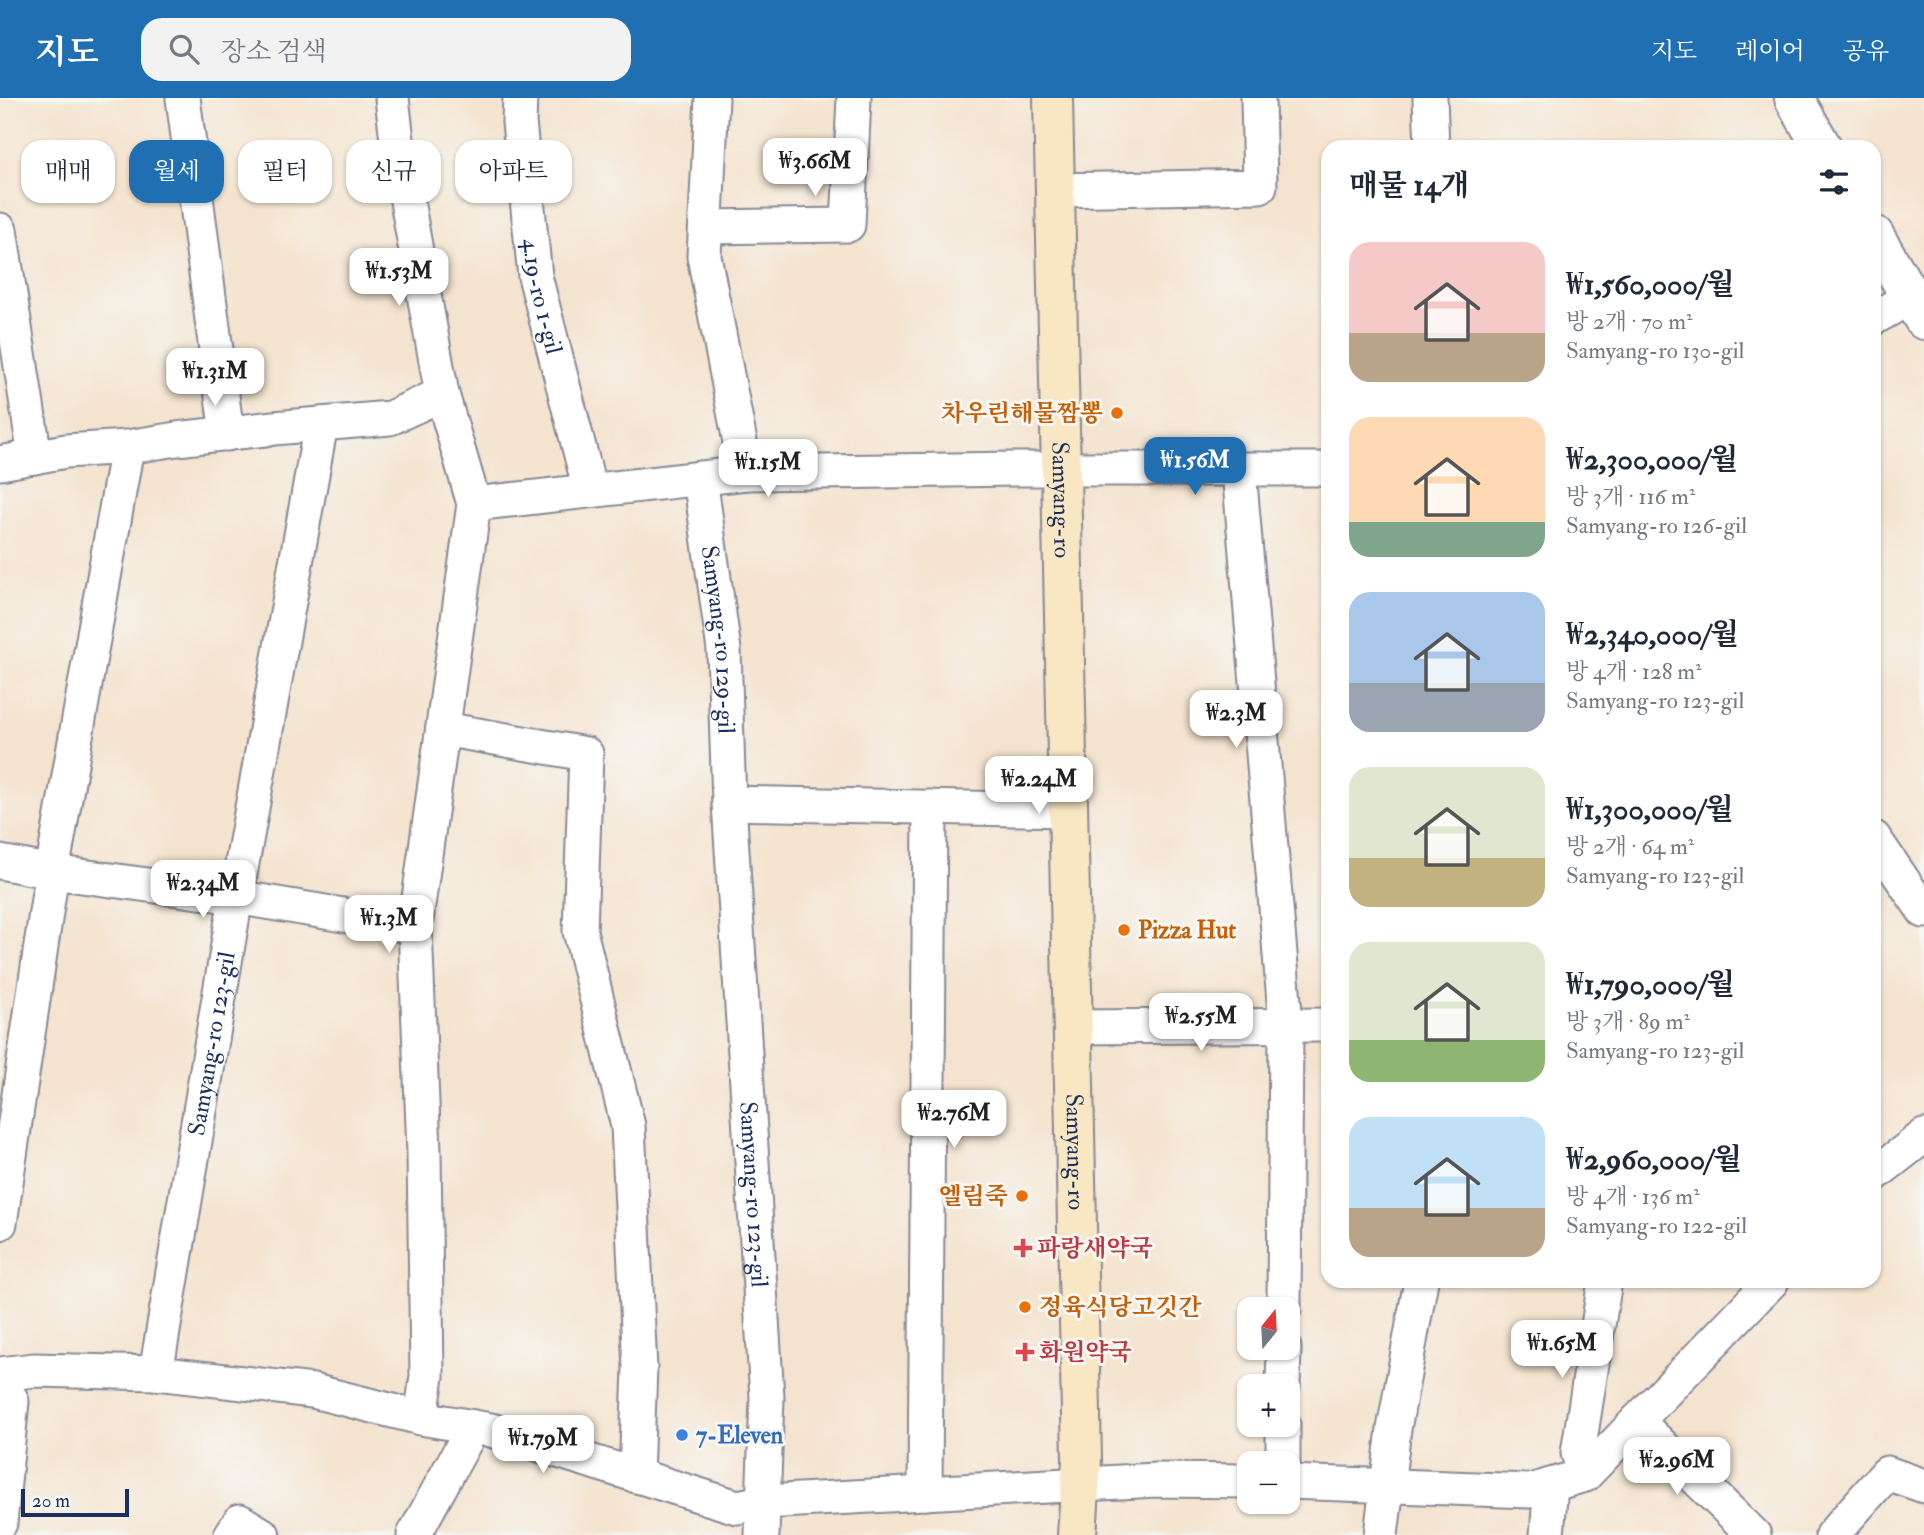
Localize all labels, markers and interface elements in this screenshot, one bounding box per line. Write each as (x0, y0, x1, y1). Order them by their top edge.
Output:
search box (141, 18, 631, 81)
icon: search (165, 30, 203, 68)
text: 지도 (35, 32, 99, 73)
text: 장소 검색 (221, 36, 327, 68)
text: 지도 (1651, 36, 1697, 67)
text: 레이어 (1735, 36, 1805, 67)
text: 공유 (1843, 36, 1889, 67)
pin: ₩3.66M (758, 139, 872, 198)
chip: 매매 (21, 140, 115, 203)
chip: 월세 (129, 140, 224, 203)
chip: 필터 (238, 140, 332, 203)
chip: 신규 (346, 140, 441, 203)
chip: 아파트 (455, 140, 572, 203)
text: ₩3.66M (779, 146, 851, 175)
icon: filters (1815, 163, 1853, 201)
text: 매물 14개 (1349, 167, 1469, 204)
street label: 4.19-ro 1-gil (516, 237, 570, 357)
pin: ₩1.53M (342, 248, 456, 308)
text: ₩1.53M (365, 256, 433, 285)
text: ₩1,560,000/월 (1566, 266, 1735, 303)
icon: home (1405, 270, 1489, 354)
text: 방 2개 · 70 m² (1566, 307, 1693, 336)
text: Samyang-ro 130-gil (1566, 336, 1744, 365)
pin: ₩1.31M (158, 348, 272, 408)
text: ₩1.31M (182, 356, 248, 385)
place label: 차우린해물짬뽕 (941, 398, 1103, 429)
marker: 차우린해물짬뽕 (1109, 405, 1125, 421)
pin: ₩1.56M (1138, 438, 1252, 497)
pin: ₩1.15M (711, 440, 825, 499)
street label: Samyang-ro (1045, 441, 1078, 559)
text: ₩2,300,000/월 (1566, 441, 1738, 478)
text: ₩1.56M (1160, 445, 1230, 474)
icon: home (1405, 445, 1489, 529)
text: ₩1.15M (735, 447, 801, 476)
text: 방 3개 · 116 m² (1566, 482, 1695, 511)
text: Samyang-ro 126-gil (1566, 511, 1747, 540)
street label: Samyang-ro 129-gil (694, 544, 742, 734)
text: ₩2,340,000/월 (1566, 616, 1739, 653)
icon: home (1405, 620, 1489, 704)
text: 방 4개 · 128 m² (1566, 657, 1702, 686)
text: Samyang-ro 123-gil (1566, 686, 1744, 715)
pin: ₩2.3M (1187, 690, 1285, 750)
text: ₩2.3M (1206, 698, 1266, 727)
pin: ₩2.24M (982, 756, 1096, 816)
text: ₩2.24M (1001, 764, 1077, 793)
text: ₩1,300,000/월 (1566, 791, 1734, 828)
icon: home (1405, 795, 1489, 879)
text: 방 2개 · 64 m² (1566, 832, 1694, 861)
pin: ₩2.34M (146, 860, 260, 920)
text: Samyang-ro 123-gil (1566, 861, 1744, 890)
text: ₩2.34M (166, 868, 240, 897)
pin: ₩1.3M (340, 896, 438, 955)
text: ₩1.3M (360, 903, 418, 932)
place label: Pizza Hut (1138, 915, 1236, 946)
marker: Pizza Hut (1116, 922, 1132, 938)
street label: Samyang-ro 123-gil (181, 949, 242, 1138)
text: ₩1,790,000/월 (1566, 966, 1735, 1003)
icon: home (1405, 970, 1489, 1054)
pin: ₩2.55M (1144, 993, 1258, 1053)
text: ₩2.55M (1165, 1001, 1237, 1030)
text: 방 3개 · 89 m² (1566, 1007, 1690, 1036)
text: Samyang-ro 123-gil (1566, 1036, 1744, 1065)
pin: ₩2.76M (897, 1090, 1011, 1150)
street label: Samyang-ro (1059, 1093, 1092, 1210)
text: ₩2.76M (917, 1098, 991, 1127)
street label: Samyang-ro 123-gil (733, 1101, 775, 1288)
text: ₩2,960,000/월 (1566, 1141, 1742, 1178)
icon: home (1405, 1145, 1489, 1229)
place label: 엘림죽 (938, 1181, 1008, 1212)
text: 방 4개 · 136 m² (1566, 1182, 1700, 1211)
marker: 엘림죽 (1014, 1188, 1030, 1204)
text: Samyang-ro 122-gil (1566, 1211, 1747, 1240)
place label: 파랑새약국 (1037, 1233, 1153, 1264)
marker: 파랑새약국 (1015, 1240, 1031, 1256)
place label: 정육식당고깃간 (1039, 1292, 1202, 1323)
north arrow (1237, 1297, 1300, 1360)
map controls (1237, 1297, 1300, 1514)
marker: 정육식당고깃간 (1017, 1299, 1033, 1315)
pin: ₩1.65M (1505, 1320, 1619, 1380)
text: ₩1.65M (1527, 1328, 1597, 1357)
place label: 화원약국 (1039, 1337, 1132, 1368)
marker: 화원약국 (1017, 1344, 1033, 1360)
button: + (1237, 1374, 1300, 1437)
pin: ₩1.79M (486, 1416, 600, 1475)
place label: 7-Eleven (696, 1420, 784, 1451)
text: ₩1.79M (508, 1423, 578, 1452)
marker: 7-Eleven (674, 1427, 690, 1443)
pin: ₩2.96M (1620, 1438, 1734, 1497)
text: ₩2.96M (1639, 1445, 1715, 1474)
button: − (1237, 1451, 1300, 1514)
scale bar (21, 1486, 130, 1518)
text: 20 m (32, 1489, 70, 1513)

